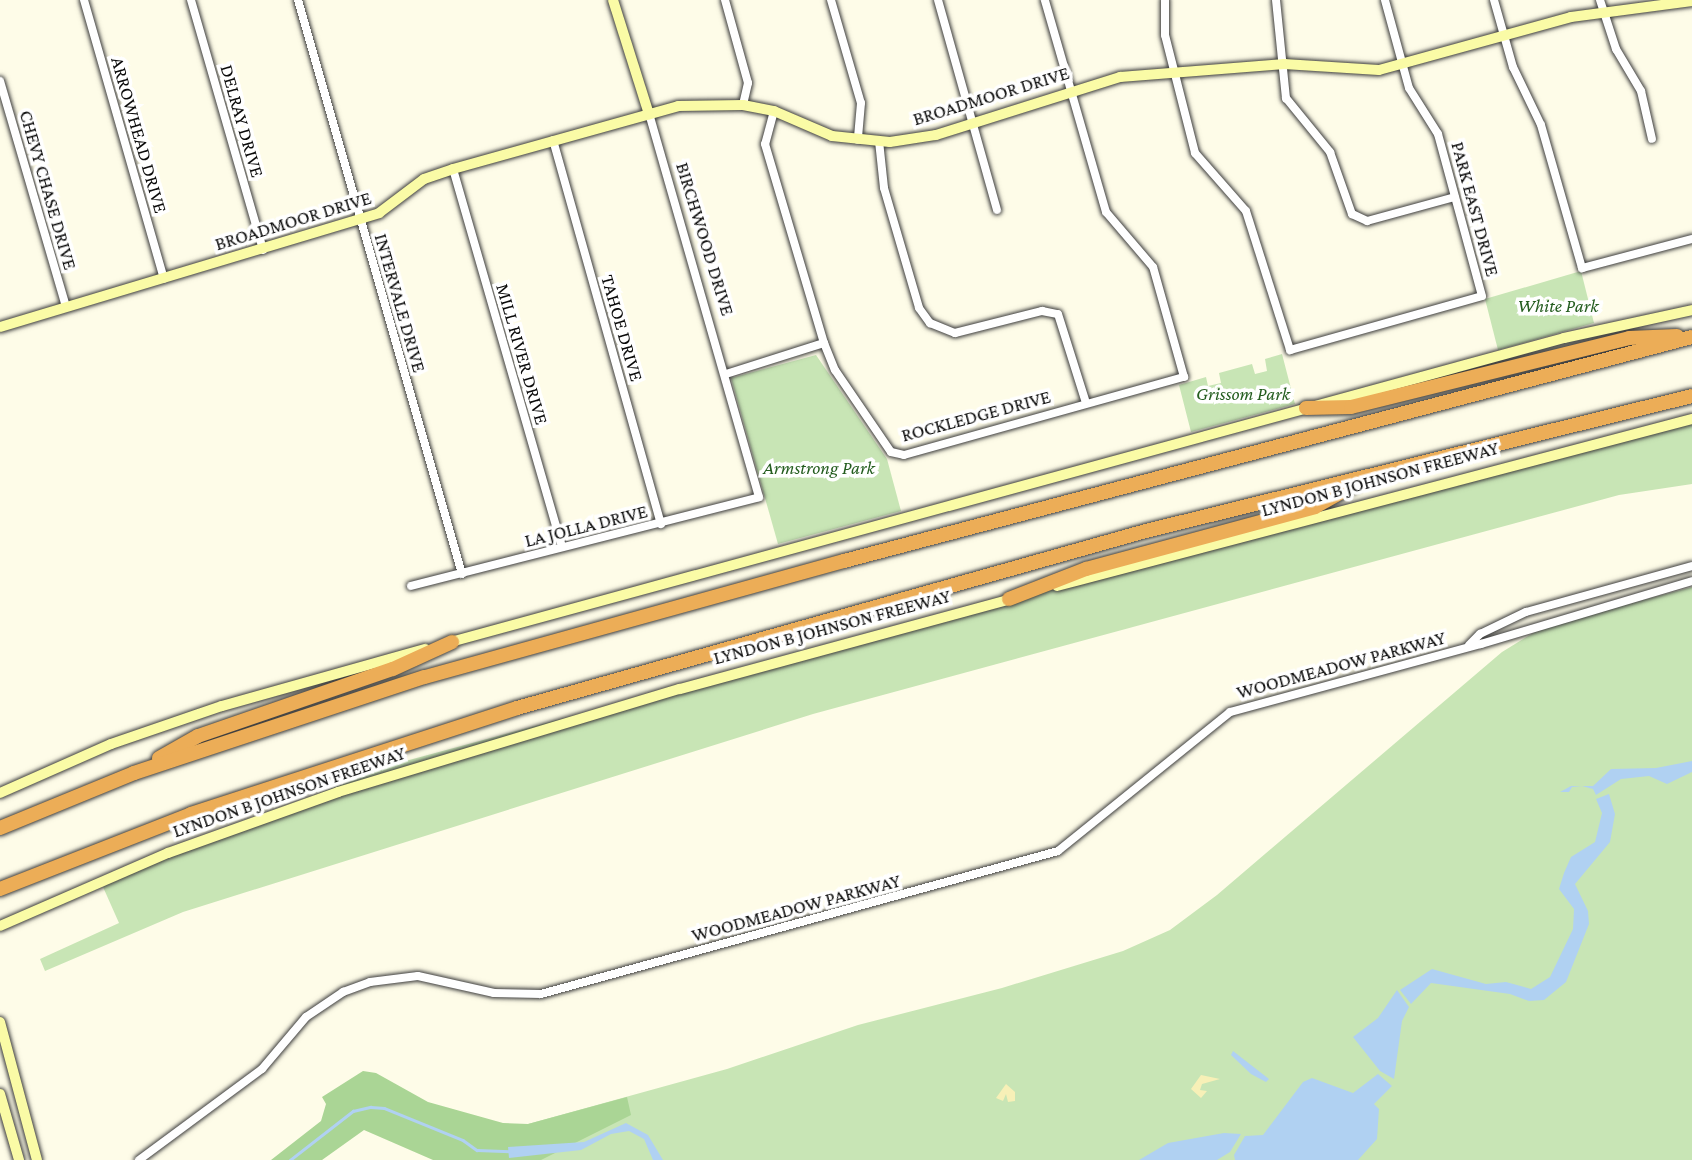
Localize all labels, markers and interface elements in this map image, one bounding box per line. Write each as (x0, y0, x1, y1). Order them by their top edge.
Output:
street label: ARROWHEAD DRIVE (106, 54, 172, 216)
street label: BROADMOOR DRIVE (910, 61, 1072, 131)
street label: DELRAY DRIVE (215, 62, 269, 180)
street label: CHEVY CHASE DRIVE (14, 108, 82, 272)
street label: PARK EAST DRIVE (1446, 139, 1504, 279)
street label: BIRCHWOOD DRIVE (671, 160, 739, 318)
street label: BROADMOOR DRIVE (212, 186, 374, 256)
street label: INTERVALE DRIVE (369, 231, 431, 375)
street label: TAHOE DRIVE (596, 272, 648, 384)
street label: MILL RIVER DRIVE (491, 281, 553, 427)
park label: White Park (1517, 295, 1599, 317)
park label: Grissom Park (1196, 383, 1290, 405)
street label: ROCKLEDGE DRIVE (899, 385, 1053, 447)
street label: LYNDON B JOHNSON FREEWAY (1259, 436, 1501, 522)
park label: Armstrong Park (763, 457, 875, 479)
street label: LA JOLLA DRIVE (522, 500, 650, 552)
street label: LYNDON B JOHNSON FREEWAY (711, 584, 953, 670)
street label: WOODMEADOW PARKWAY (1234, 626, 1448, 704)
street label: LYNDON B JOHNSON FREEWAY (170, 741, 408, 843)
street label: WOODMEADOW PARKWAY (689, 869, 903, 947)

